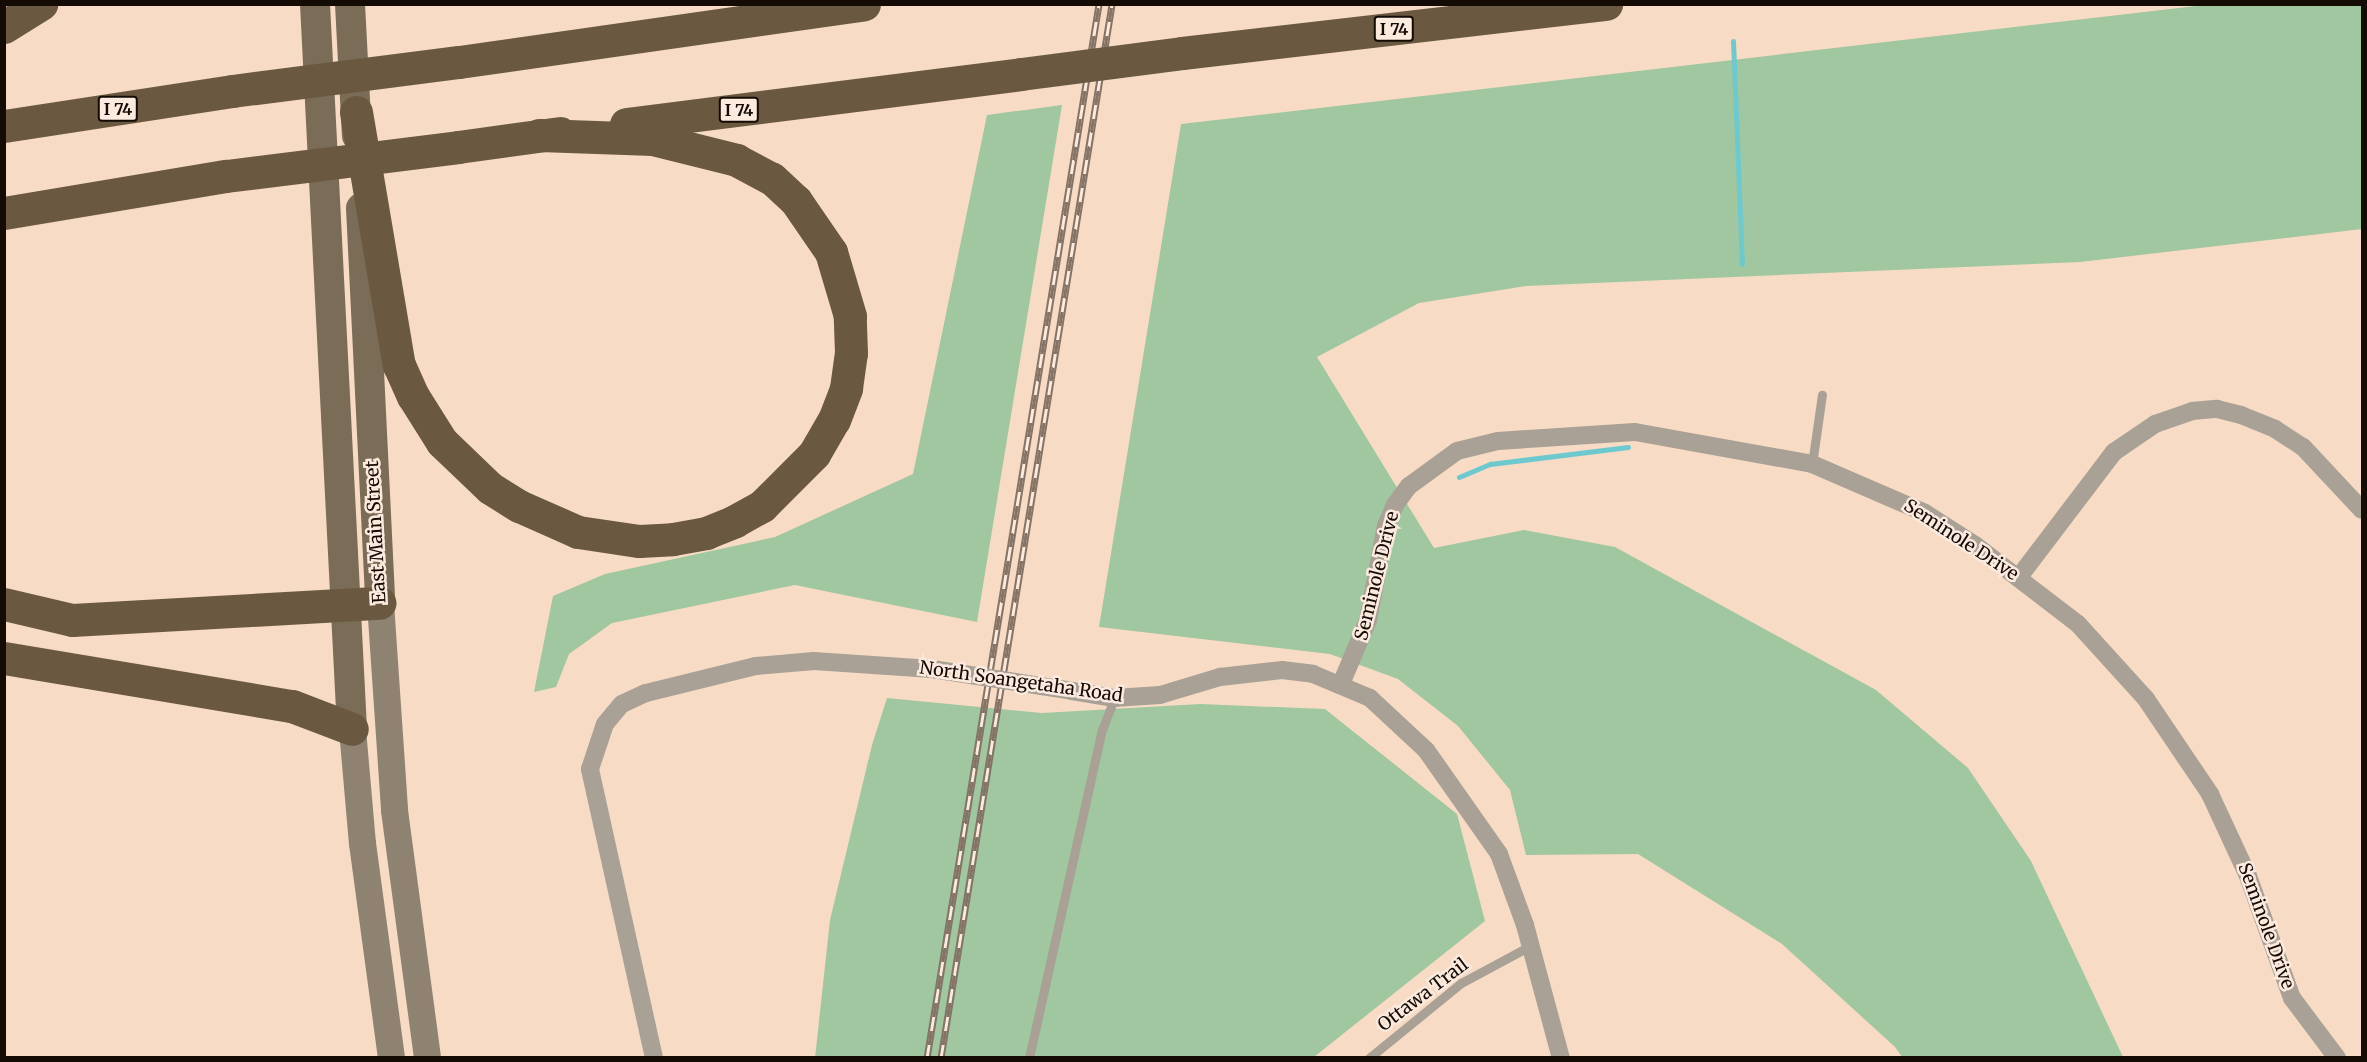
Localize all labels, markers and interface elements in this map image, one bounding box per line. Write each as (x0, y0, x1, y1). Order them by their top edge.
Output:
road number: I 74 (1373, 16, 1415, 42)
road number: I 74 (97, 96, 139, 122)
road number: I 74 (718, 97, 760, 123)
street label: East Main Street (361, 460, 391, 604)
street label: Seminole Drive (1900, 495, 2022, 585)
street label: Seminole Drive (1351, 509, 1403, 643)
street label: North Soangetaha Road (918, 657, 1124, 707)
street label: Seminole Drive (2233, 860, 2299, 992)
street label: Ottawa Trail (1374, 954, 1472, 1036)

